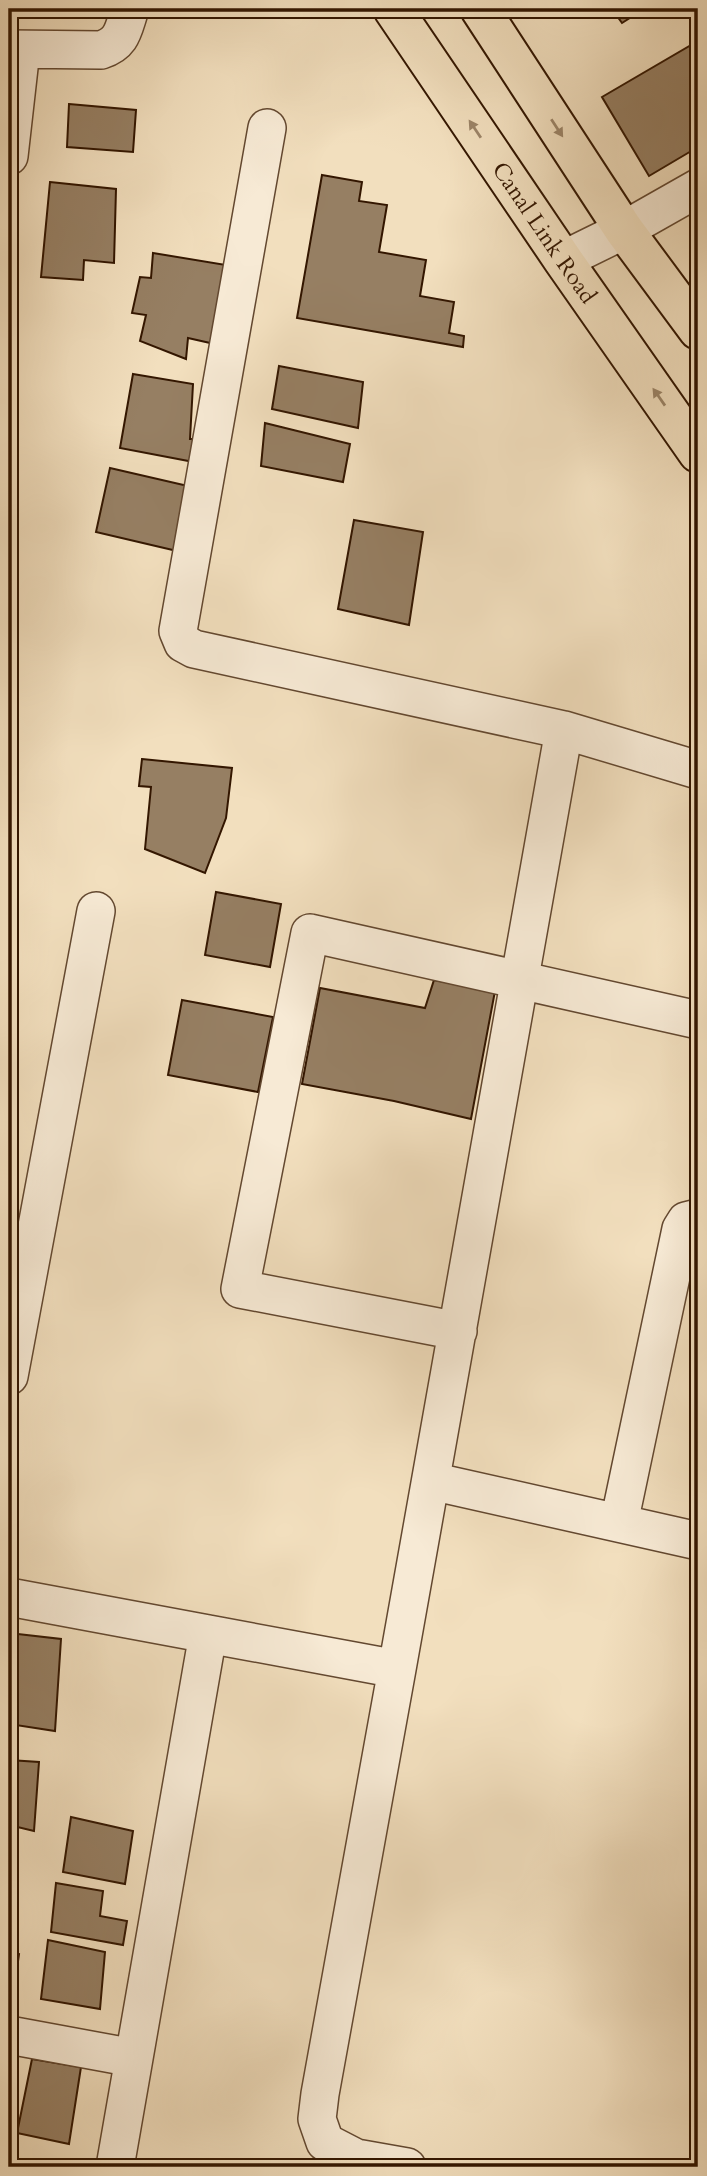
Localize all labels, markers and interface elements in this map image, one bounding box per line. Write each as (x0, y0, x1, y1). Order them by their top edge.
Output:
one-way arrow (551, 118, 564, 137)
one-way arrow (468, 120, 482, 138)
street label: Canal Link Road (485, 156, 604, 310)
one-way arrow (652, 388, 666, 406)

